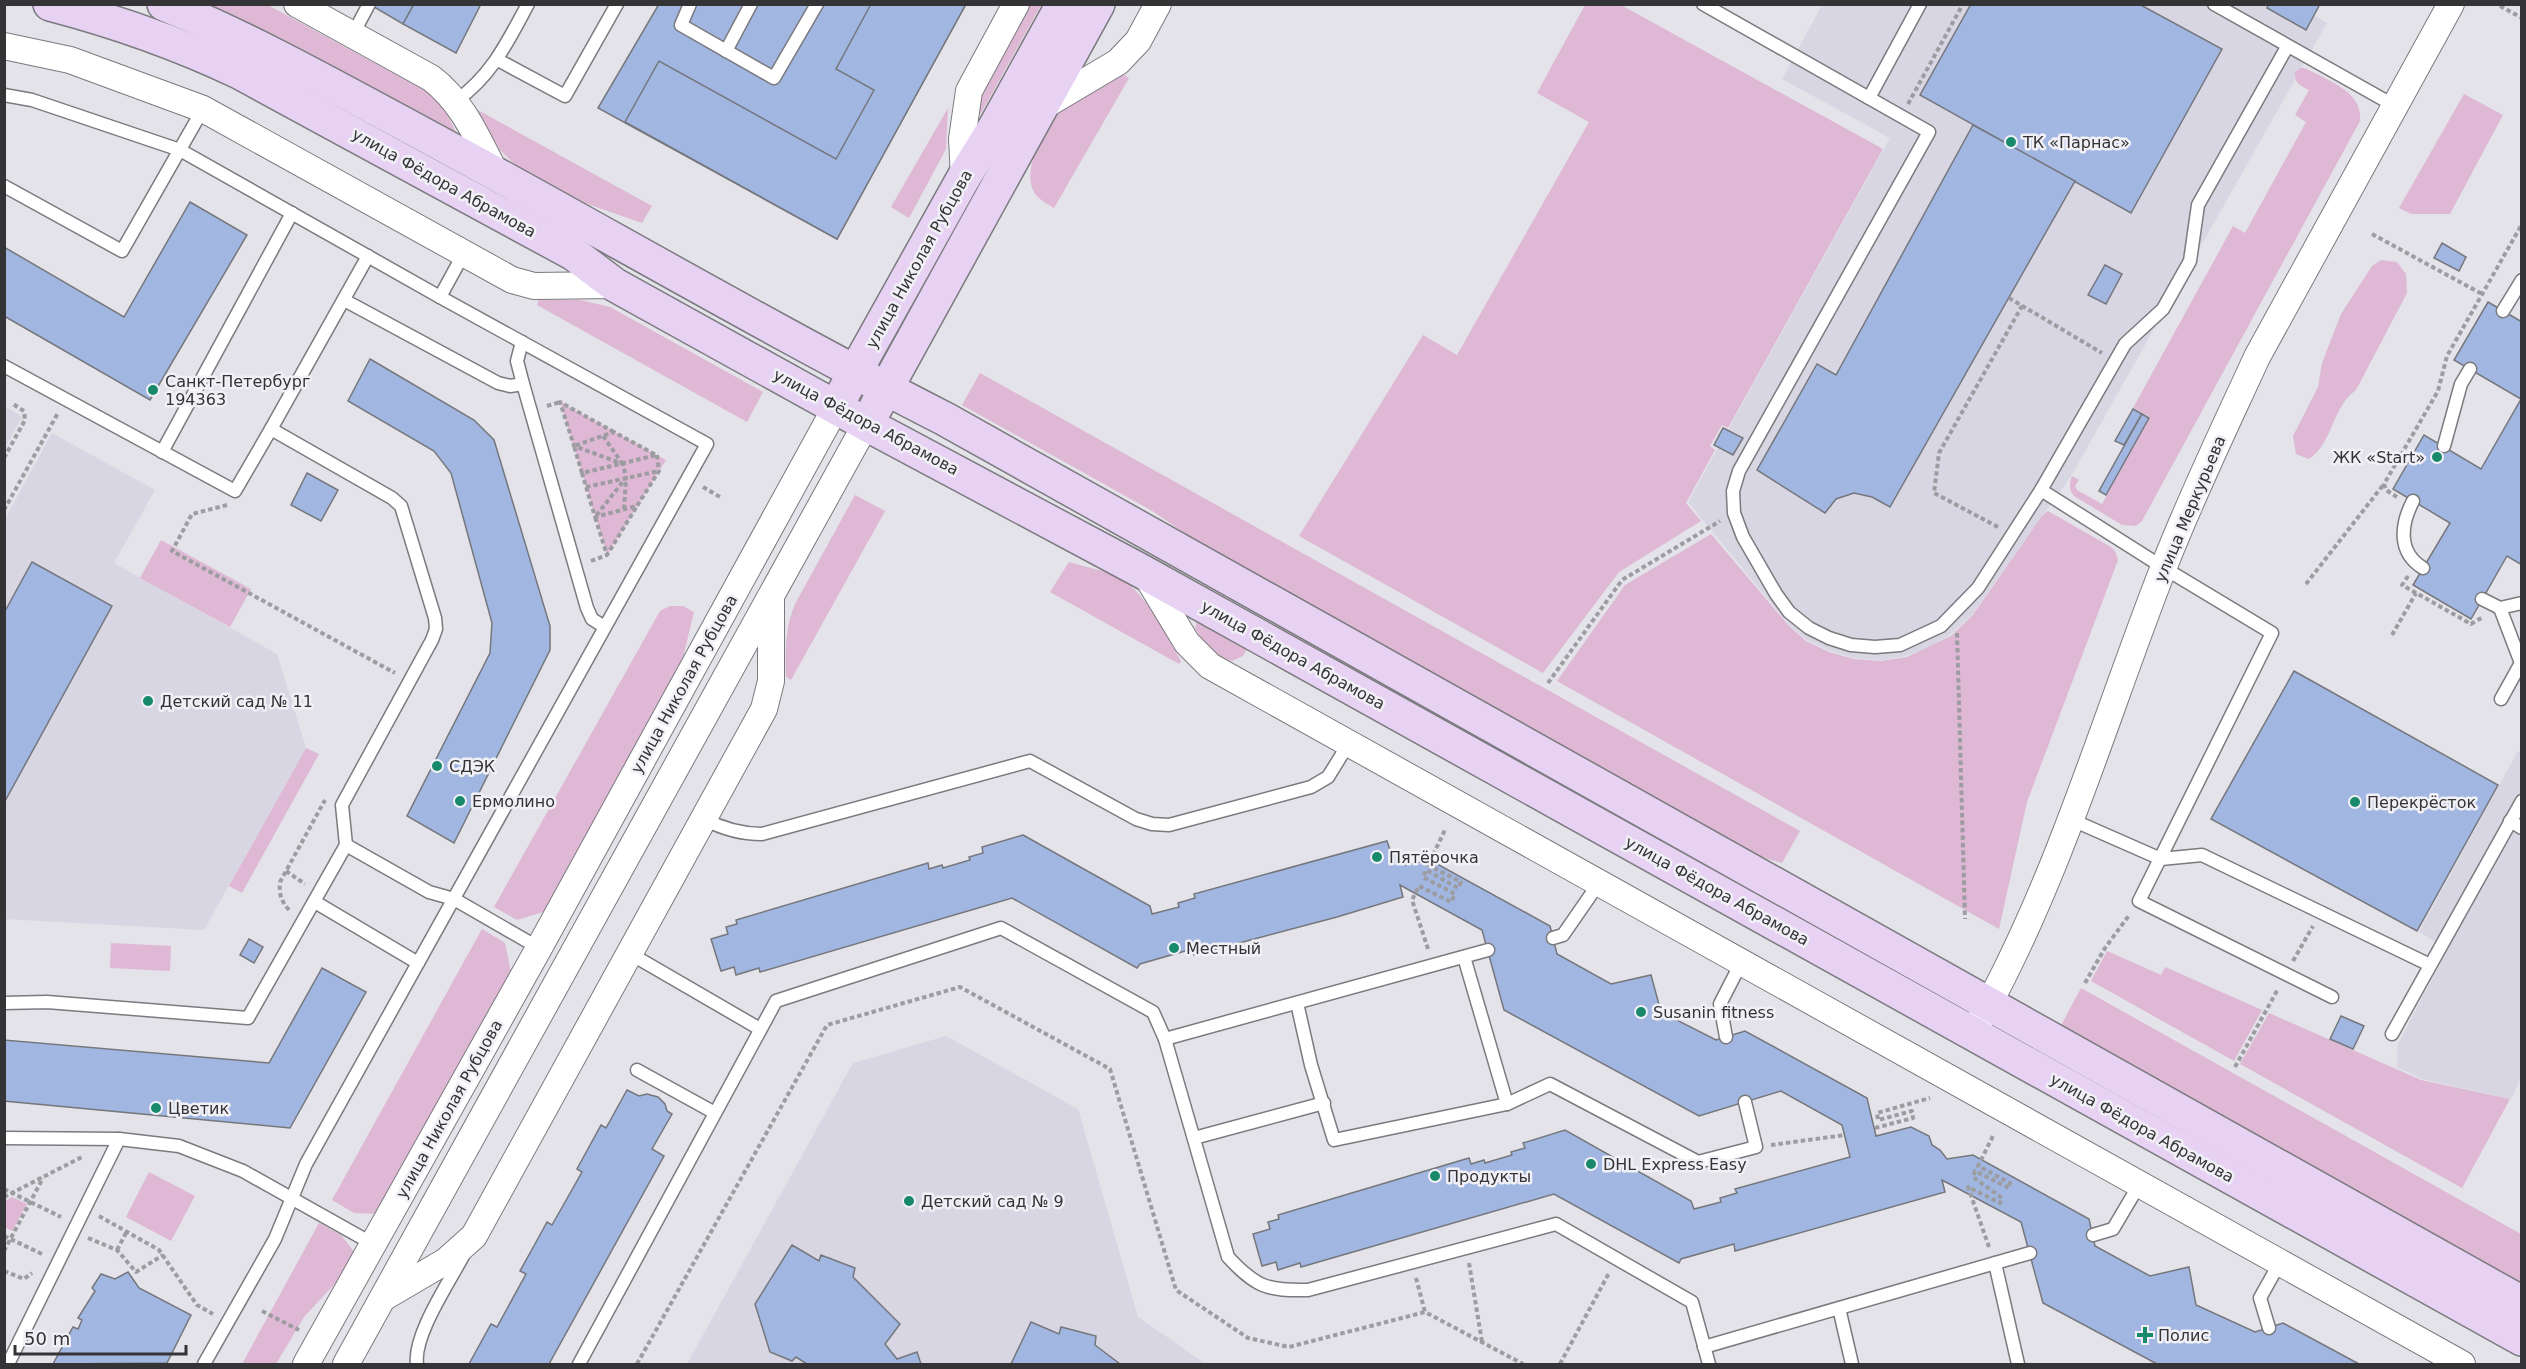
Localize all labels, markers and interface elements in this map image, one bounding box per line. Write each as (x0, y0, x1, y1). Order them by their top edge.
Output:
street label: улица Фёдора Абрамова (349, 124, 539, 242)
place label: ТК «Парнас» (2022, 133, 2130, 152)
marker: ТК «Парнас» (2004, 135, 2018, 149)
street label: улица Николая Рубцова (862, 166, 976, 352)
street label: улица Фёдора Абрамова (770, 365, 962, 479)
place label: Санкт-Петербург 194363 (165, 372, 310, 409)
marker: Санкт-Петербург 194363 (146, 383, 160, 397)
street label: улица Меркурьева (2150, 433, 2230, 585)
place label: ЖК «Start» (2333, 448, 2425, 467)
marker: ЖК «Start» (2430, 450, 2444, 464)
street label: улица Николая Рубцова (627, 591, 741, 777)
street label: улица Фёдора Абрамова (1198, 596, 1388, 714)
place label: Детский сад № 11 (160, 692, 313, 711)
marker: Детский сад № 11 (141, 694, 155, 708)
place label: СДЭК (449, 757, 496, 776)
marker: СДЭК (430, 759, 444, 773)
place label: Ермолино (472, 792, 555, 811)
place label: Перекрёсток (2367, 793, 2476, 812)
marker: Ермолино (453, 794, 467, 808)
marker: Перекрёсток (2348, 795, 2362, 809)
street label: улица Фёдора Абрамова (1622, 832, 1812, 950)
place label: Пятёрочка (1389, 848, 1479, 867)
marker: Пятёрочка (1370, 850, 1384, 864)
place label: Местный (1186, 939, 1261, 958)
marker: Местный (1167, 941, 1181, 955)
place label: Susanin fitness (1653, 1003, 1774, 1022)
marker: Susanin fitness (1634, 1005, 1648, 1019)
street label: улица Николая Рубцова (392, 1016, 506, 1202)
street label: улица Фёдора Абрамова (2047, 1069, 2237, 1187)
place label: Цветик (168, 1099, 229, 1118)
marker: Цветик (149, 1101, 163, 1115)
place label: DHL Express Easy (1603, 1155, 1747, 1174)
marker: DHL Express Easy (1584, 1157, 1598, 1171)
place label: Продукты (1447, 1167, 1531, 1186)
marker: Продукты (1428, 1169, 1442, 1183)
place label: Детский сад № 9 (921, 1192, 1064, 1211)
marker: Детский сад № 9 (902, 1194, 916, 1208)
scale bar (15, 1318, 186, 1356)
marker: Полис (2136, 1326, 2154, 1344)
place label: Полис (2158, 1326, 2209, 1345)
text: 50 m (24, 1328, 70, 1349)

